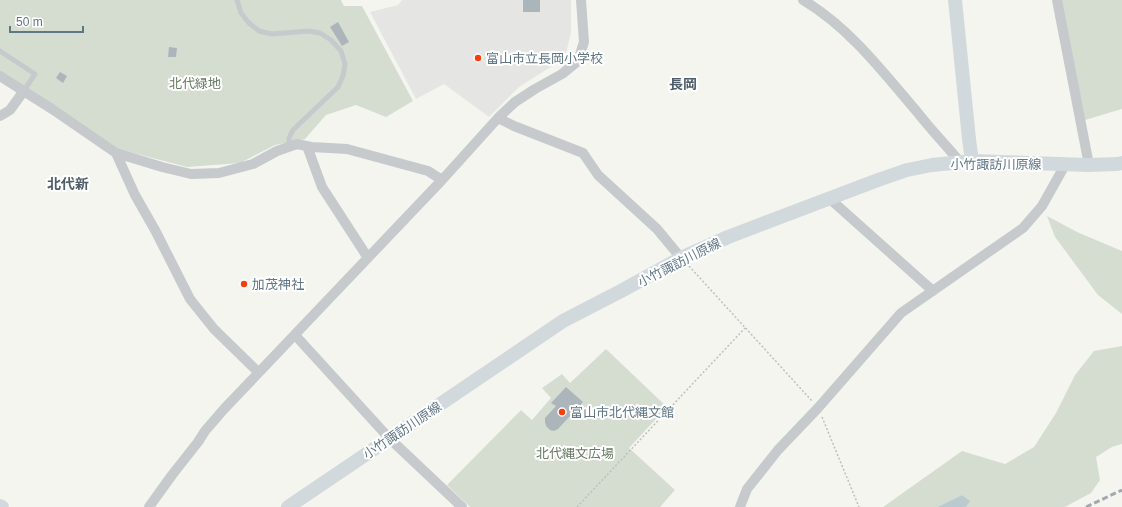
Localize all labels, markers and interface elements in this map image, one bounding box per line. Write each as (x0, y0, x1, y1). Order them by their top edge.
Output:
scale bar (10, 8, 83, 34)
text: 50 m (16, 15, 43, 29)
place label: 富山市立長岡小学校 (486, 51, 603, 66)
marker: 富山市立長岡小学校 (473, 53, 483, 63)
park label: 北代緑地 (169, 76, 221, 91)
district label: 長岡 (669, 76, 697, 92)
street label: 小竹諏訪川原線 (950, 157, 1042, 172)
district label: 北代新 (47, 176, 89, 192)
street label: 小竹諏訪川原線 (635, 235, 723, 290)
place label: 加茂神社 (252, 277, 304, 292)
marker: 加茂神社 (239, 279, 249, 289)
street label: 小竹諏訪川原線 (360, 399, 444, 462)
place label: 富山市北代縄文館 (570, 405, 674, 420)
marker: 富山市北代縄文館 (557, 407, 567, 417)
park label: 北代縄文広場 (536, 446, 614, 461)

